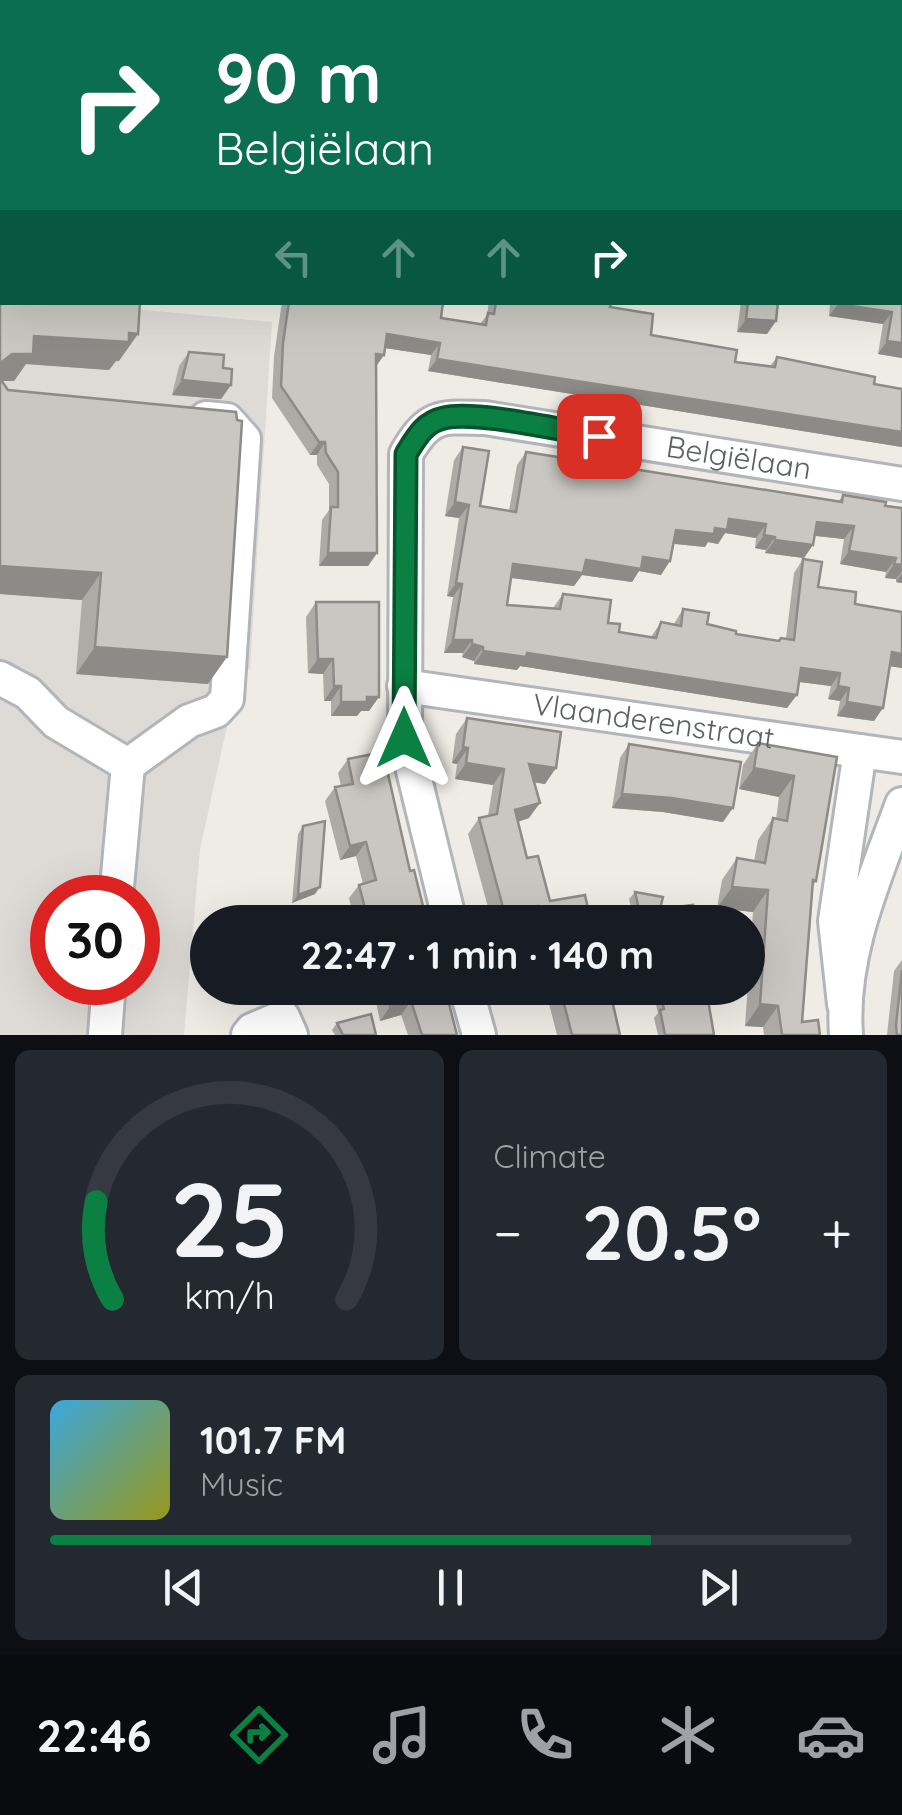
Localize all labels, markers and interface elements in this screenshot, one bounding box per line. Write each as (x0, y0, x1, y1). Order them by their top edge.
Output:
text: 90 m (215, 33, 382, 121)
icon: right (50, 40, 180, 170)
text: Belgiëlaan (215, 120, 434, 176)
icon: left (266, 230, 321, 285)
icon: ahead (371, 230, 426, 285)
icon: ahead (476, 230, 531, 285)
icon: right (581, 230, 636, 285)
pin (557, 394, 642, 479)
icon: arrive (572, 409, 627, 464)
street label: Belgiëlaan (664, 427, 814, 487)
street label: Vlaanderenstraat (530, 685, 777, 757)
position arrow (352, 686, 456, 790)
speed limit sign: 30 (30, 875, 160, 1005)
text: 22:47 · 1 min · 140 m (301, 931, 654, 979)
text: Climate (494, 1136, 606, 1176)
text: 25 (170, 1153, 289, 1283)
text: 20.5° (582, 1185, 762, 1279)
text: − (494, 1198, 522, 1267)
text: + (821, 1198, 852, 1267)
text: km/h (184, 1273, 275, 1318)
text: 101.7 FM (200, 1416, 346, 1464)
text: Music (200, 1464, 283, 1504)
icon: previous (156, 1560, 211, 1615)
icon: pause (423, 1560, 478, 1615)
icon: next (691, 1560, 746, 1615)
icon: directions (224, 1700, 294, 1770)
icon: music (367, 1700, 437, 1770)
icon: phone (510, 1700, 580, 1770)
icon: climate (653, 1700, 723, 1770)
icon: car (796, 1700, 866, 1770)
text: 22:46 (36, 1707, 151, 1763)

